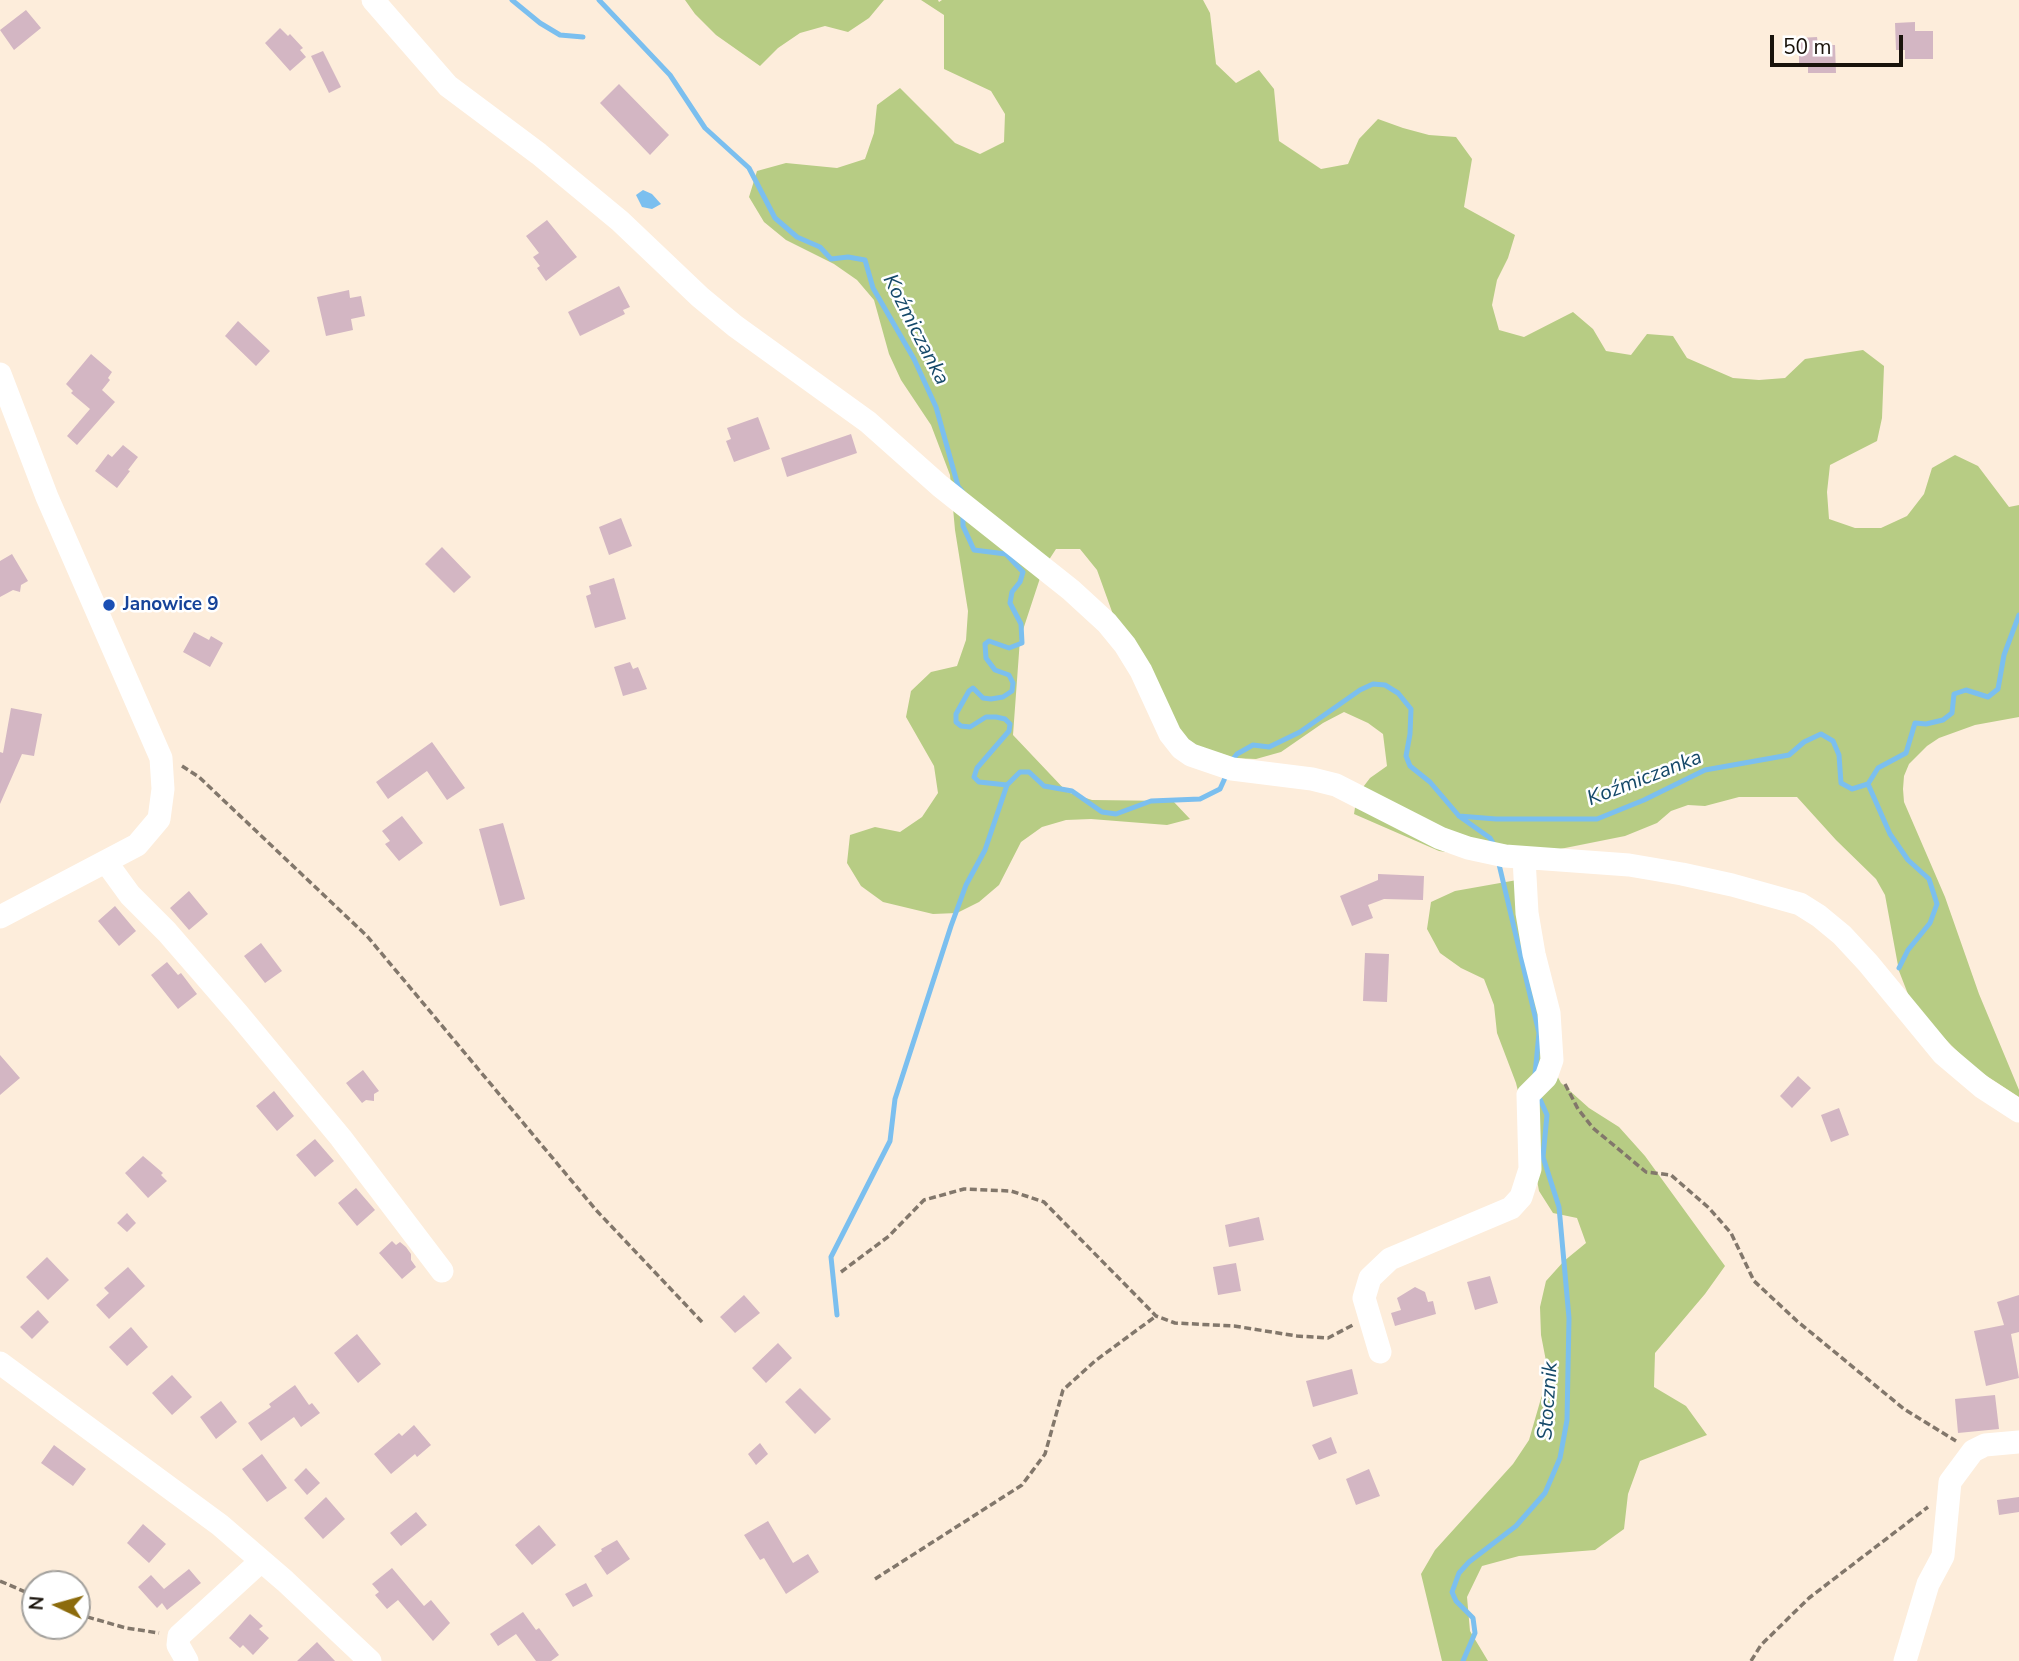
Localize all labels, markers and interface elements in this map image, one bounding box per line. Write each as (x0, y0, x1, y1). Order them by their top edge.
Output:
scale bar (1774, 21, 1907, 65)
text: 50 m (1783, 33, 1832, 61)
water label: Koźmiczanka (876, 270, 954, 390)
place label: Janowice 9 (123, 594, 219, 616)
marker: Janowice 9 (101, 597, 117, 613)
water label: Koźmiczanka (1584, 746, 1706, 812)
water label: Stocznik (1534, 1361, 1564, 1441)
north arrow (21, 1570, 91, 1640)
text: N (24, 1595, 51, 1612)

